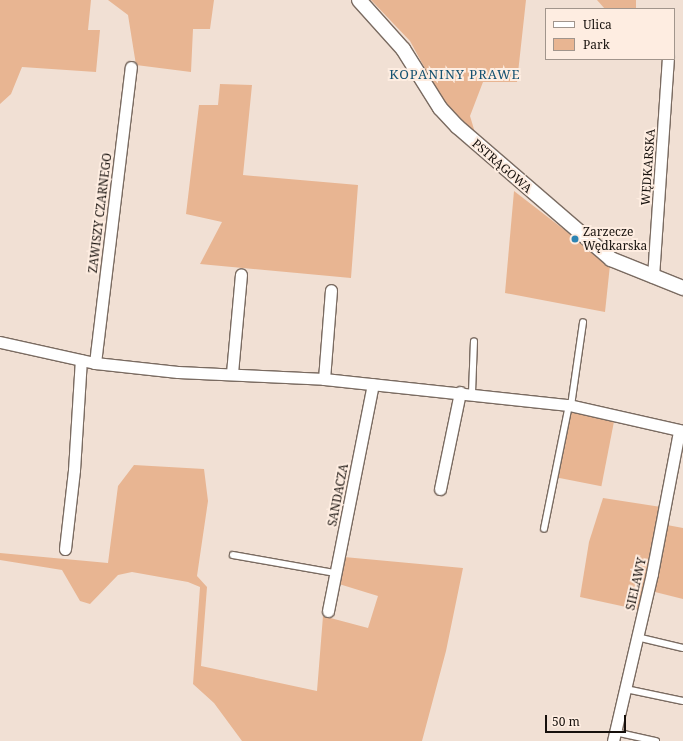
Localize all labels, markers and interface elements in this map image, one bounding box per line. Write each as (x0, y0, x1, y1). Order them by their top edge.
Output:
legend (545, 8, 675, 60)
text: Ulica (583, 16, 612, 33)
text: Park (583, 36, 610, 53)
district label: KOPANINY PRAWE (389, 66, 521, 82)
street label: WĘDKARSKA (638, 128, 658, 206)
street label: PSTRĄGOWA (469, 136, 535, 196)
street label: ZAWISZY CZARNEGO (85, 152, 115, 274)
place label: Zarzecze Wędkarska (583, 225, 647, 253)
marker: Zarzecze Wędkarska (570, 234, 580, 244)
street label: SANDACZA (325, 462, 351, 528)
street label: SIELAWY (623, 556, 649, 612)
scale bar (547, 707, 628, 733)
text: 50 m (552, 713, 580, 730)

